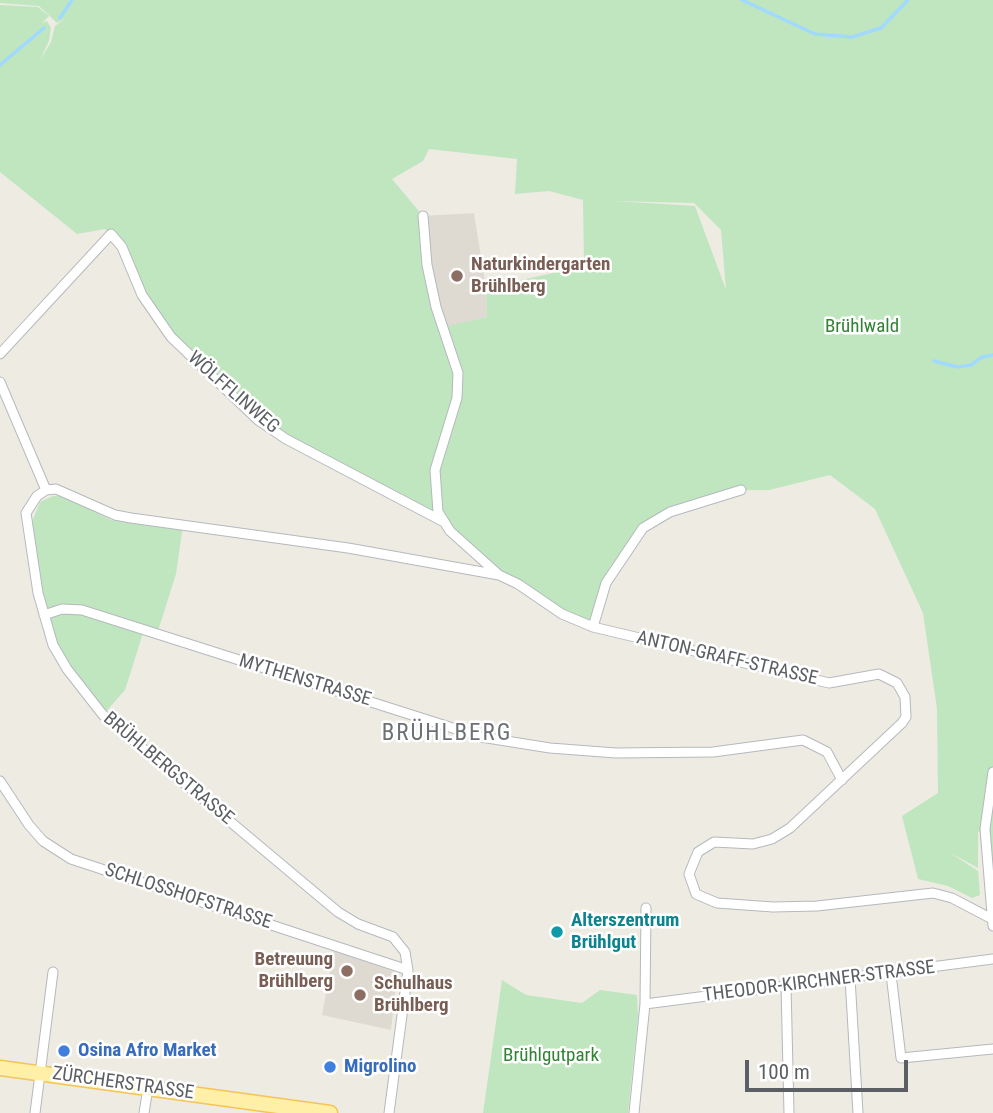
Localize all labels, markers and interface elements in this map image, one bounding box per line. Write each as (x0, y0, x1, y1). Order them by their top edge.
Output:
place label: Naturkindergarten Brühlberg (471, 254, 610, 298)
marker: Naturkindergarten Brühlberg (449, 268, 465, 284)
park label: Brühlwald (825, 316, 899, 338)
street label: WÖLFFLINWEG (183, 347, 283, 439)
street label: ANTON-GRAFF-STRASSE (634, 627, 820, 691)
street label: MYTHENSTRASSE (236, 650, 374, 712)
street label: BRÜHLBERGSTRASSE (98, 708, 238, 830)
district label: BRÜHLBERG (383, 720, 511, 748)
street label: SCHLOSSHOFSTRASSE (102, 859, 274, 935)
place label: Alterszentrum Brühlgut (571, 910, 679, 954)
marker: Alterszentrum Brühlgut (549, 924, 565, 940)
place label: Betreuung Brühlberg (255, 949, 333, 993)
street label: THEODOR-KIRCHNER-STRASSE (702, 956, 936, 1008)
marker: Betreuung Brühlberg (339, 963, 355, 979)
place label: Schulhaus Brühlberg (374, 973, 453, 1017)
marker: Schulhaus Brühlberg (352, 987, 368, 1003)
place label: Osina Afro Market (78, 1040, 216, 1062)
marker: Osina Afro Market (56, 1043, 72, 1059)
park label: Brühlgutpark (503, 1045, 599, 1067)
scale bar (748, 1046, 911, 1090)
place label: Migrolino (344, 1056, 417, 1078)
marker: Migrolino (322, 1059, 338, 1075)
text: 100 m (758, 1060, 810, 1084)
street label: ZÜRCHERSTRASSE (51, 1063, 195, 1105)

